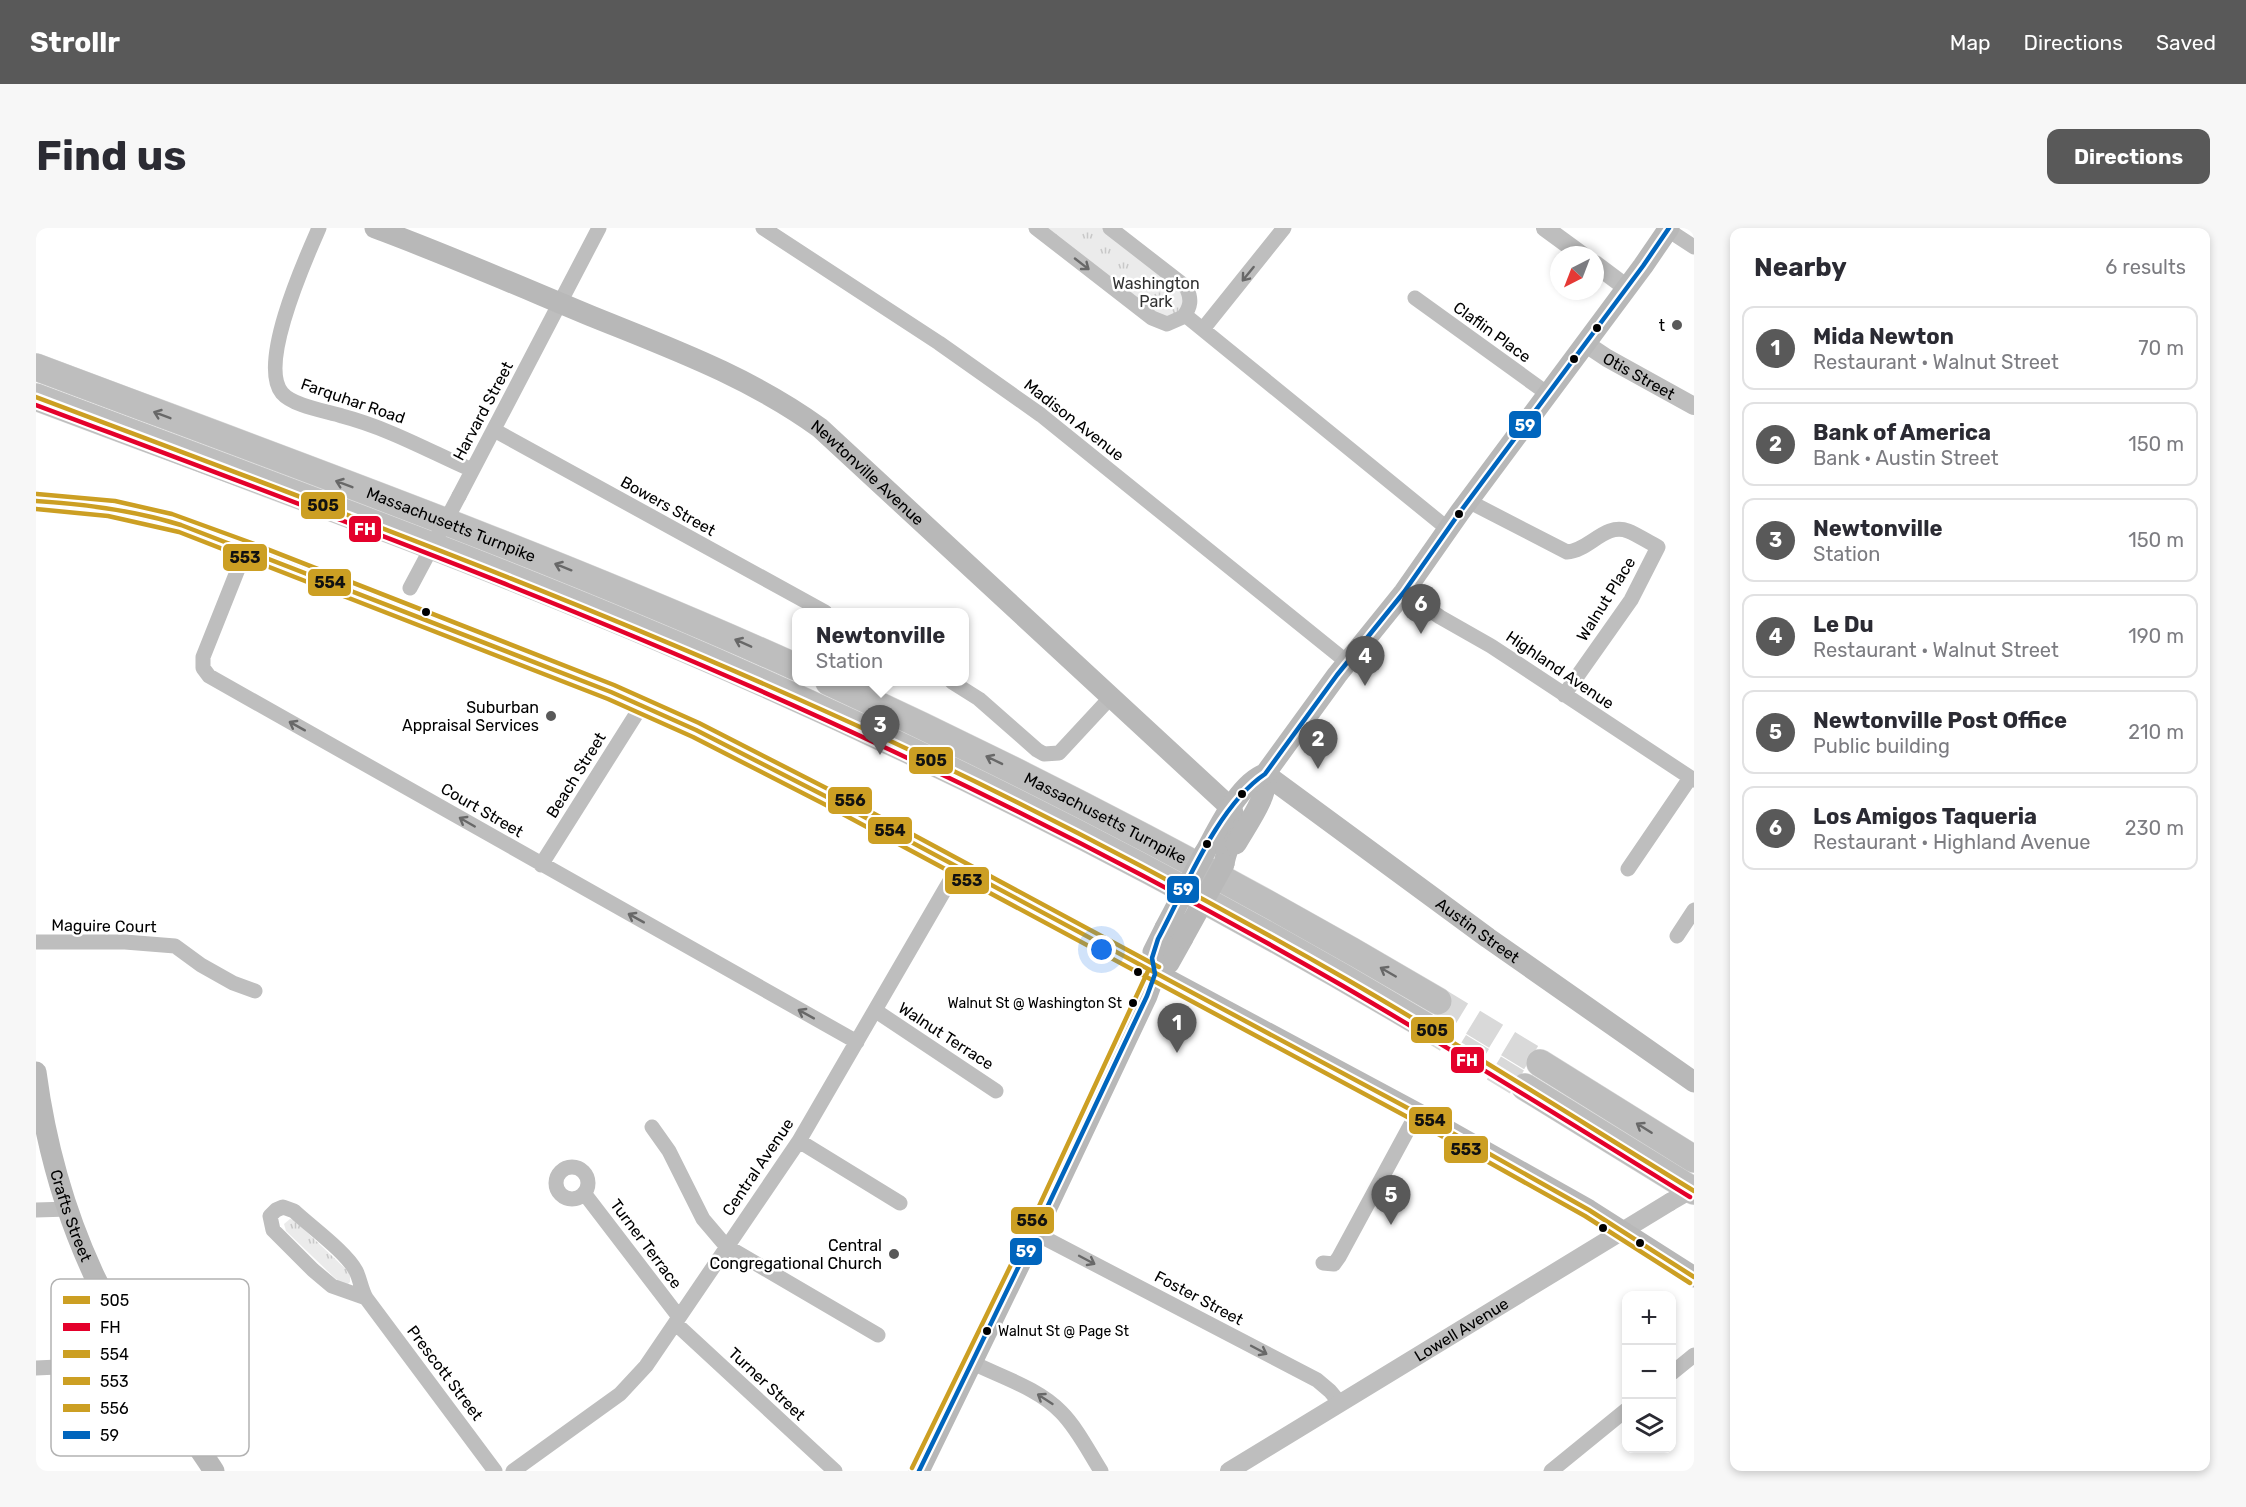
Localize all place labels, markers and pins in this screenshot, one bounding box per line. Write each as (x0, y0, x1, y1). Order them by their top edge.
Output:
place label: t (1659, 316, 1665, 335)
marker: t (1670, 318, 1684, 332)
unlabelled marker (1591, 322, 1603, 334)
unlabelled marker (1568, 353, 1580, 365)
unlabelled marker (1453, 508, 1465, 520)
pin: 6 (1402, 584, 1440, 634)
unlabelled marker (420, 606, 432, 618)
pin: 4 (1346, 636, 1384, 686)
place label: Suburban Appraisal Services (402, 698, 539, 735)
pin: 3 (860, 706, 900, 755)
marker: Suburban Appraisal Services (544, 709, 558, 723)
pin: 2 (1298, 720, 1338, 769)
unlabelled marker (1236, 788, 1248, 800)
unlabelled marker (1201, 838, 1213, 850)
unlabelled marker (1132, 966, 1144, 978)
place label: Walnut St @ Washington St (948, 995, 1123, 1012)
marker: Walnut St @ Washington St (1127, 997, 1139, 1009)
pin: 1 (1158, 1004, 1196, 1053)
pin: 5 (1372, 1176, 1410, 1225)
unlabelled marker (1597, 1222, 1609, 1234)
place label: Central Congregational Church (710, 1236, 882, 1273)
unlabelled marker (1634, 1237, 1646, 1249)
marker: Central Congregational Church (887, 1247, 901, 1261)
place label: Walnut St @ Page St (998, 1323, 1129, 1340)
marker: Walnut St @ Page St (981, 1325, 993, 1337)

